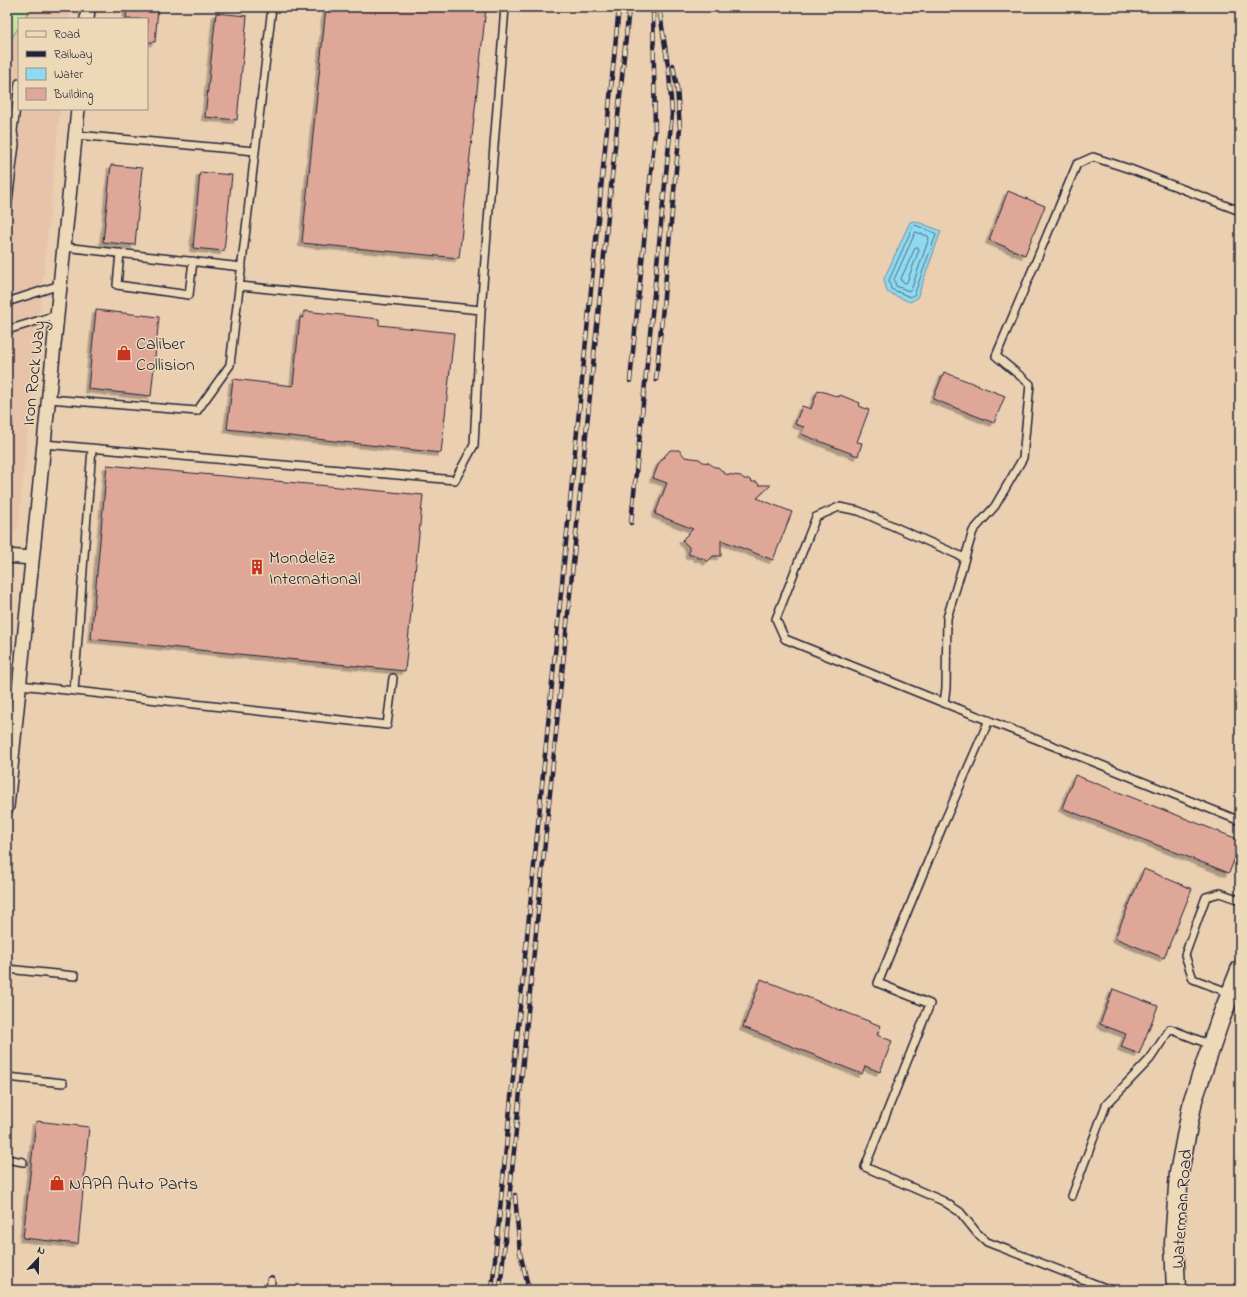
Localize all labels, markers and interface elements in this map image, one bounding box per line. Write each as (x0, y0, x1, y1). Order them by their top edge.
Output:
legend (18, 18, 148, 110)
text: Road (54, 26, 80, 44)
text: Railway (54, 46, 93, 65)
text: Water (54, 66, 83, 84)
text: Building (53, 86, 93, 105)
street label: Iron Rock Way (17, 319, 53, 427)
place label: Caliber Collision (136, 332, 195, 379)
shop icon: Caliber Collision (115, 344, 133, 362)
place label: Mondelēz International (269, 546, 361, 593)
building icon: Mondelēz International (248, 558, 266, 576)
street label: Waterman Road (1166, 1149, 1200, 1270)
place label: NAPA Auto Parts (69, 1172, 198, 1198)
shop icon: NAPA Auto Parts (48, 1174, 66, 1192)
north arrow (18, 1239, 58, 1279)
text: N (35, 1242, 48, 1259)

